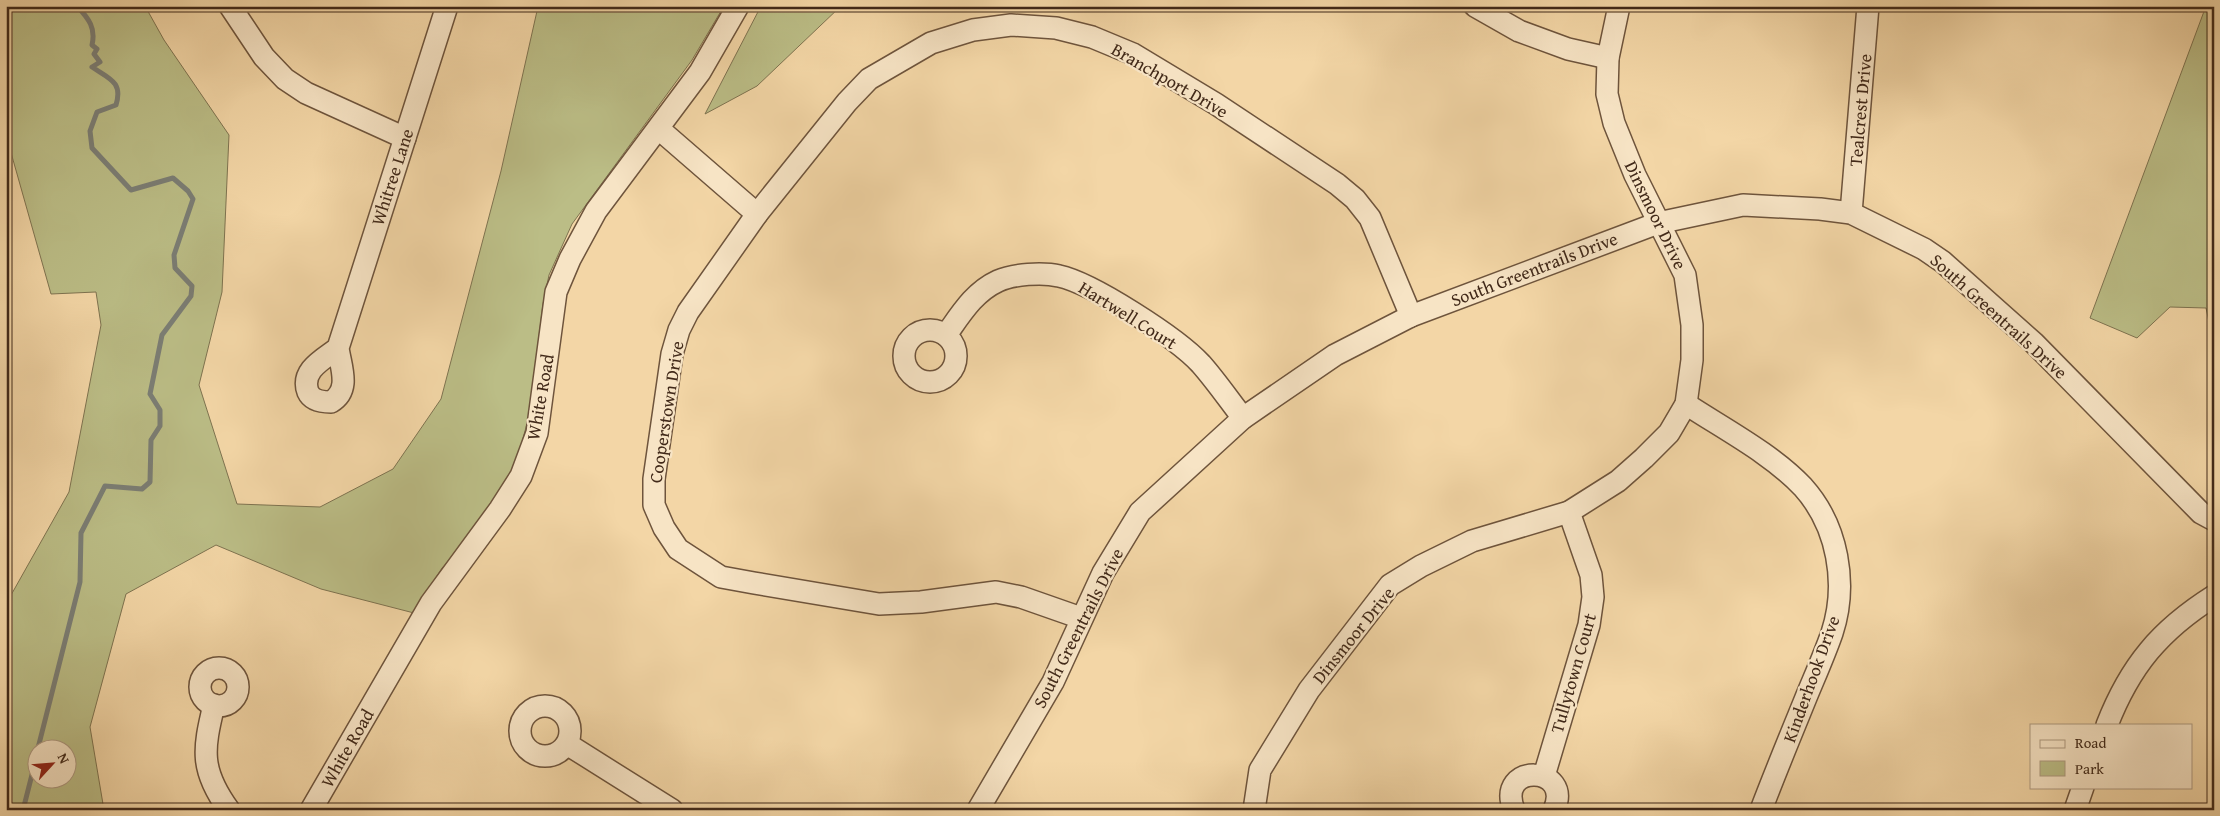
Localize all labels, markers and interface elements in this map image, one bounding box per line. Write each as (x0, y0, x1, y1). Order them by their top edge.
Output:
street label: Branchport Drive (1107, 36, 1233, 124)
street label: Tealcrest Drive (1842, 53, 1878, 167)
street label: Whitree Lane (364, 125, 420, 229)
street label: Dinsmoor Drive (1618, 156, 1694, 274)
street label: South Greentrails Drive (1447, 225, 1621, 313)
street label: South Greentrails Drive (1924, 247, 2074, 385)
street label: Hartwell Court (1074, 274, 1183, 356)
street label: Cooperstown Drive (641, 339, 691, 485)
street label: White Road (519, 351, 561, 442)
street label: South Greentrails Drive (1026, 543, 1130, 713)
street label: Dinsmoor Drive (1305, 581, 1401, 689)
street label: Tullytown Court (1543, 609, 1603, 736)
street label: Kinderhook Drive (1776, 612, 1846, 746)
street label: White Road (314, 703, 381, 792)
legend (2030, 724, 2192, 788)
text: Road (2075, 732, 2106, 753)
north arrow (28, 738, 78, 788)
text: N (53, 750, 75, 767)
text: Park (2075, 758, 2104, 779)

